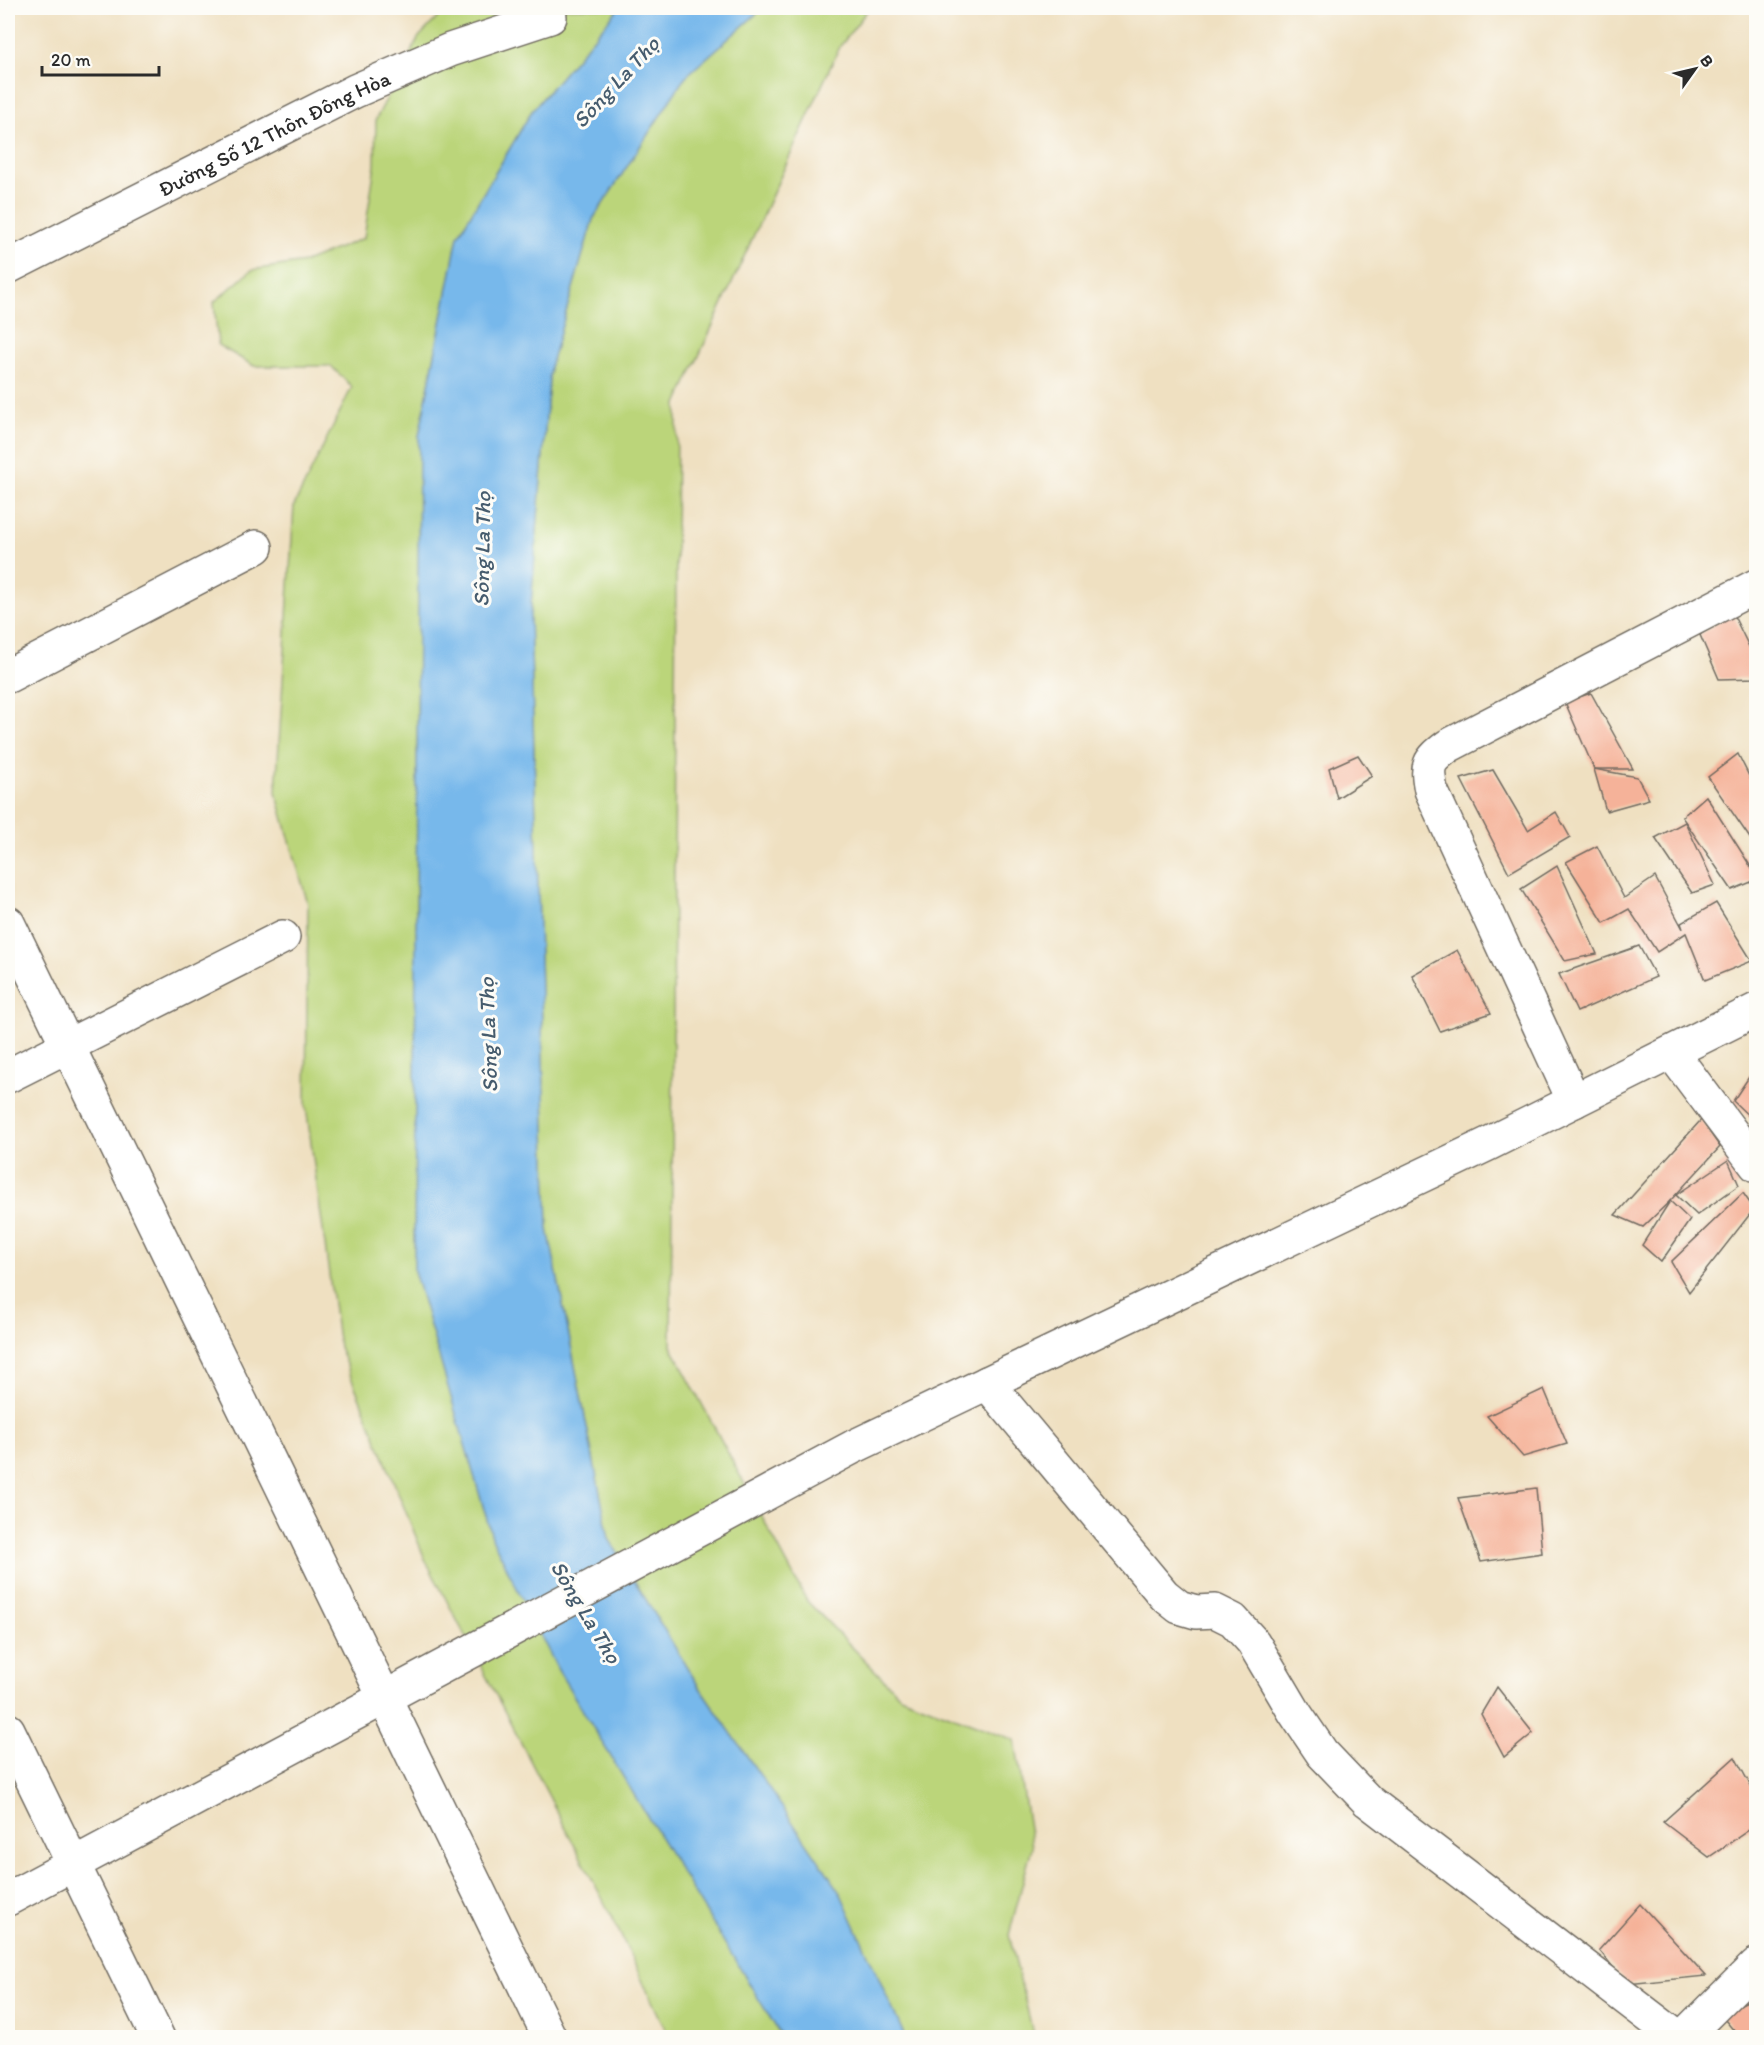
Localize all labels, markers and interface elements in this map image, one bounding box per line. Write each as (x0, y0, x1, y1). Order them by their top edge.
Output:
water label: Sông La Thọ (567, 30, 666, 133)
scale bar (42, 39, 159, 77)
north arrow (1665, 39, 1725, 99)
text: 20 m (51, 49, 91, 71)
text: B (1696, 51, 1718, 71)
street label: Đường Số 12 Thôn Đông Hòa (154, 65, 394, 201)
water label: Sông La Thọ (467, 491, 497, 607)
water label: Sông La Thọ (472, 976, 503, 1093)
water label: Sông La Thọ (545, 1556, 628, 1669)

